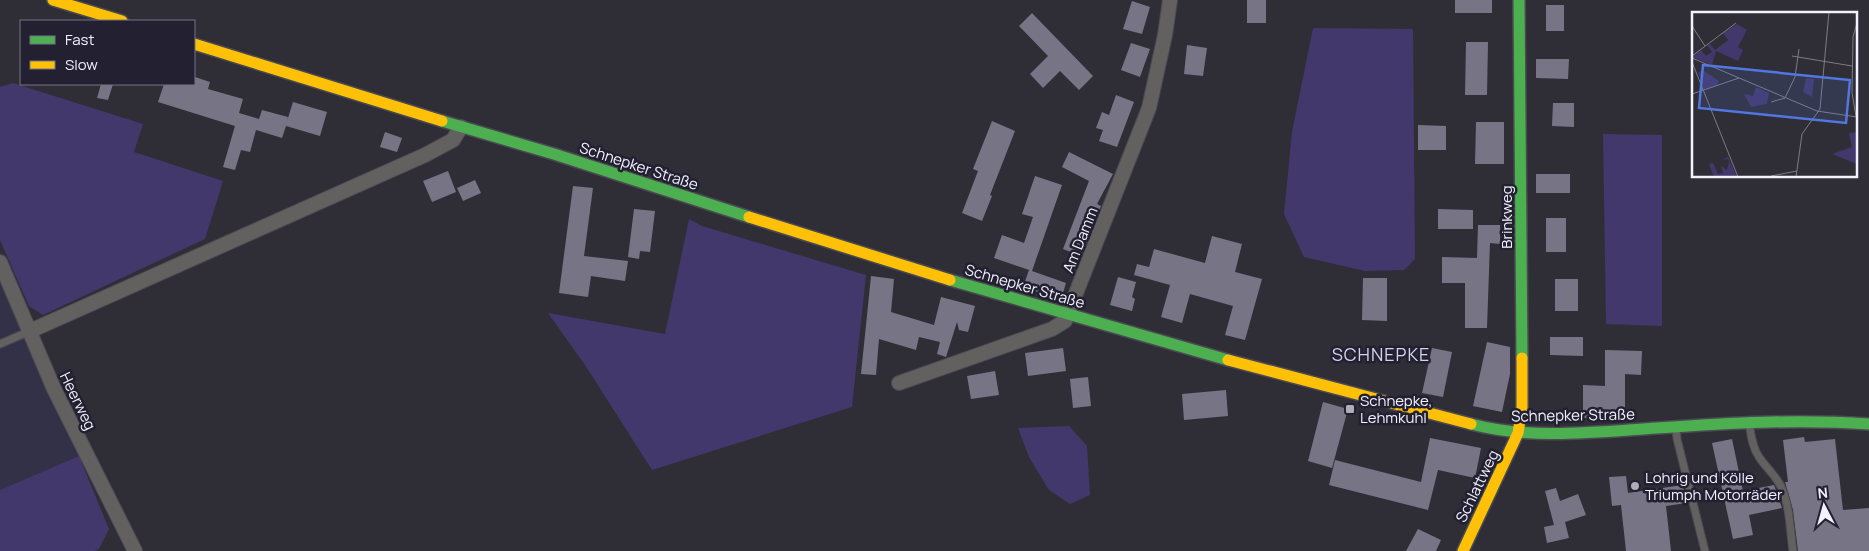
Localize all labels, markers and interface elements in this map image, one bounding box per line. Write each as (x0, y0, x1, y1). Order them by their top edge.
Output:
inset map (1692, 12, 1856, 178)
legend (20, 20, 195, 85)
text: Fast (65, 29, 94, 50)
text: Slow (65, 54, 98, 75)
street label: Schnepker Straße (577, 137, 701, 195)
street label: Brinkweg (1496, 185, 1517, 249)
street label: Am Damm (1057, 204, 1103, 276)
street label: Schnepker Straße (963, 259, 1088, 313)
district label: SCHNEPKE (1332, 342, 1430, 366)
street label: Heerweg (55, 368, 101, 434)
place label: Schnepke, Lehmkuhl (1360, 390, 1432, 428)
marker: Schnepke, Lehmkuhl (1344, 403, 1356, 415)
street label: Schnepker Straße (1511, 403, 1635, 427)
street label: Schlattweg (1450, 446, 1504, 526)
place label: Lohrig und Kölle Triumph Motorräder (1645, 467, 1783, 505)
marker: Lohrig und Kölle Triumph Motorräder (1629, 480, 1641, 492)
north arrow (1799, 481, 1849, 531)
text: N (1817, 483, 1829, 503)

